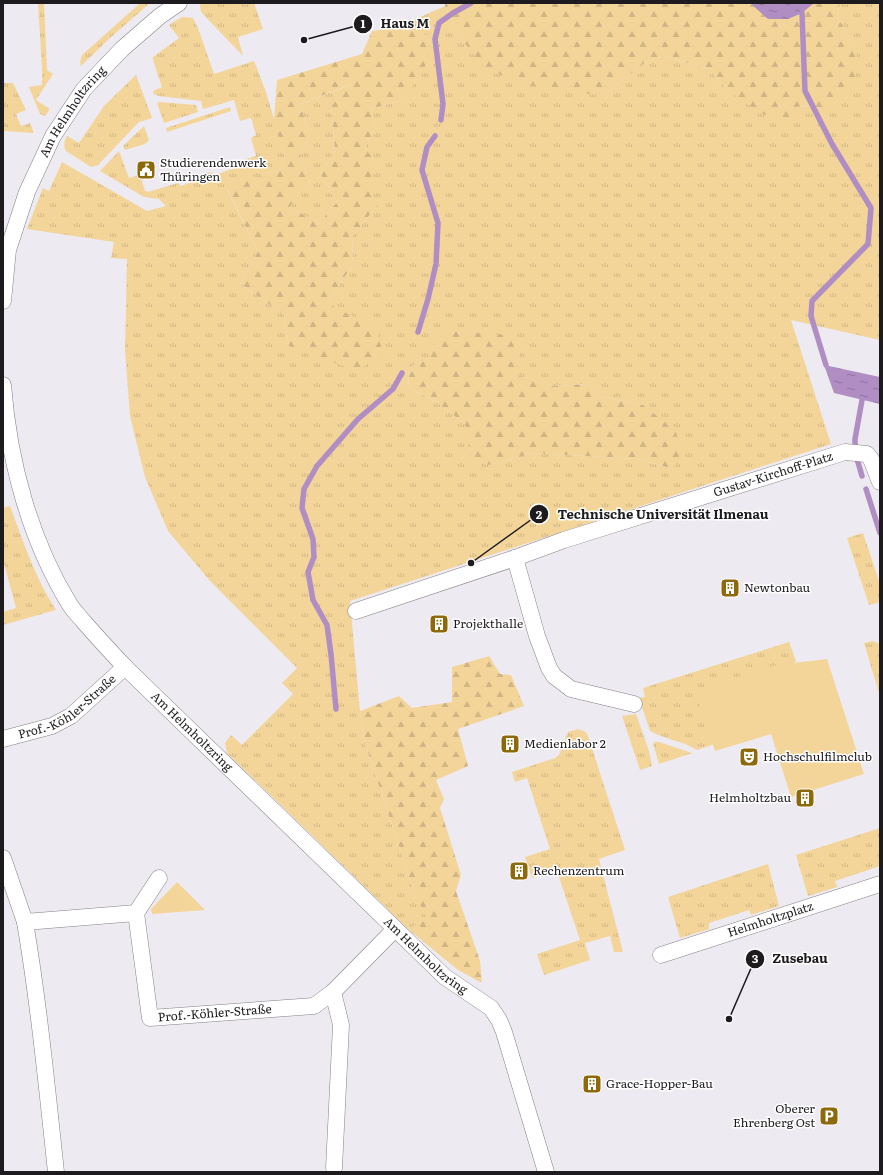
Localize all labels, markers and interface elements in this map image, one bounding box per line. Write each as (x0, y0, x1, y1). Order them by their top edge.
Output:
callout: Haus M (353, 11, 438, 36)
text: Haus M (381, 13, 430, 32)
text: 1 (361, 14, 366, 32)
street label: Am Helmholtzring (34, 61, 110, 160)
place label: Studierendenwerk Thüringen (160, 153, 267, 185)
public building icon: Studierendenwerk Thüringen (135, 159, 157, 181)
street label: Gustav-Kirchoff-Platz (711, 446, 835, 501)
callout: Technische Universität Ilmenau (529, 502, 776, 527)
text: Technische Universität Ilmenau (558, 504, 769, 523)
text: 2 (536, 505, 543, 523)
building icon: Newtonbau (719, 577, 741, 599)
place label: Newtonbau (744, 578, 811, 596)
building icon: Projekthalle (428, 613, 450, 635)
place label: Projekthalle (453, 614, 523, 632)
street label: Prof.-Köhler-Straße (16, 670, 119, 743)
street label: Am Helmholtzring (147, 687, 238, 775)
building icon: Medienlabor 2 (499, 733, 521, 755)
place label: Medienlabor 2 (524, 734, 606, 752)
theatre icon: Hochschulfilmclub (738, 746, 760, 768)
place label: Hochschulfilmclub (763, 747, 872, 765)
building icon: Helmholtzbau (794, 787, 816, 809)
place label: Helmholtzbau (709, 788, 791, 806)
building icon: Rechenzentrum (508, 860, 530, 882)
place label: Rechenzentrum (533, 861, 625, 879)
street label: Helmholtzplatz (725, 896, 815, 941)
street label: Am Helmholtzring (380, 912, 472, 998)
callout: Zusebau (745, 946, 836, 971)
text: Zusebau (772, 948, 828, 967)
text: 3 (752, 949, 759, 967)
street label: Prof.-Köhler-Straße (157, 999, 272, 1025)
building icon: Grace-Hopper-Bau (581, 1073, 603, 1095)
place label: Grace-Hopper-Bau (606, 1074, 713, 1092)
place label: Oberer Ehrenberg Ost (733, 1099, 815, 1131)
parking icon: Oberer Ehrenberg Ost (818, 1105, 840, 1127)

